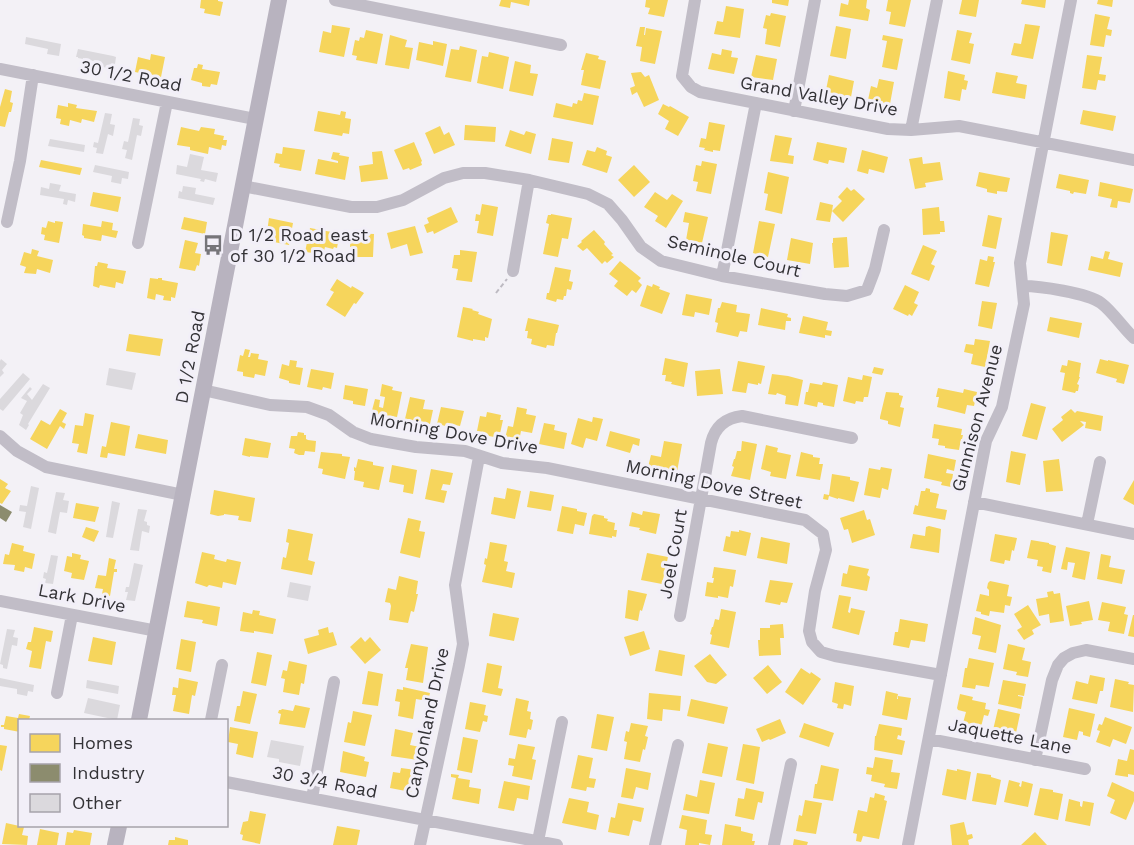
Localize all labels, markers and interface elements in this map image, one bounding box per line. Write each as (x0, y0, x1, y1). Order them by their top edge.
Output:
street label: 30 1/2 Road (79, 55, 184, 96)
street label: Grand Valley Drive (739, 71, 900, 120)
place label: D 1/2 Road east of 30 1/2 Road (230, 224, 368, 266)
street label: Seminole Court (665, 230, 803, 281)
bus stop icon: D 1/2 Road east of 30 1/2 Road (201, 233, 225, 257)
street label: D 1/2 Road (170, 309, 209, 405)
street label: Gunnison Avenue (947, 342, 1006, 494)
street label: Morning Dove Drive (368, 407, 540, 458)
street label: Morning Dove Street (624, 455, 805, 513)
street label: Joel Court (654, 507, 691, 600)
street label: Lark Drive (36, 579, 128, 616)
street label: Canyonland Drive (400, 646, 453, 800)
street label: Jaquette Lane (946, 713, 1074, 758)
legend (18, 719, 228, 827)
text: Homes (72, 732, 133, 753)
street label: 30 3/4 Road (271, 761, 379, 802)
text: Industry (72, 762, 145, 783)
text: Other (72, 792, 122, 813)

